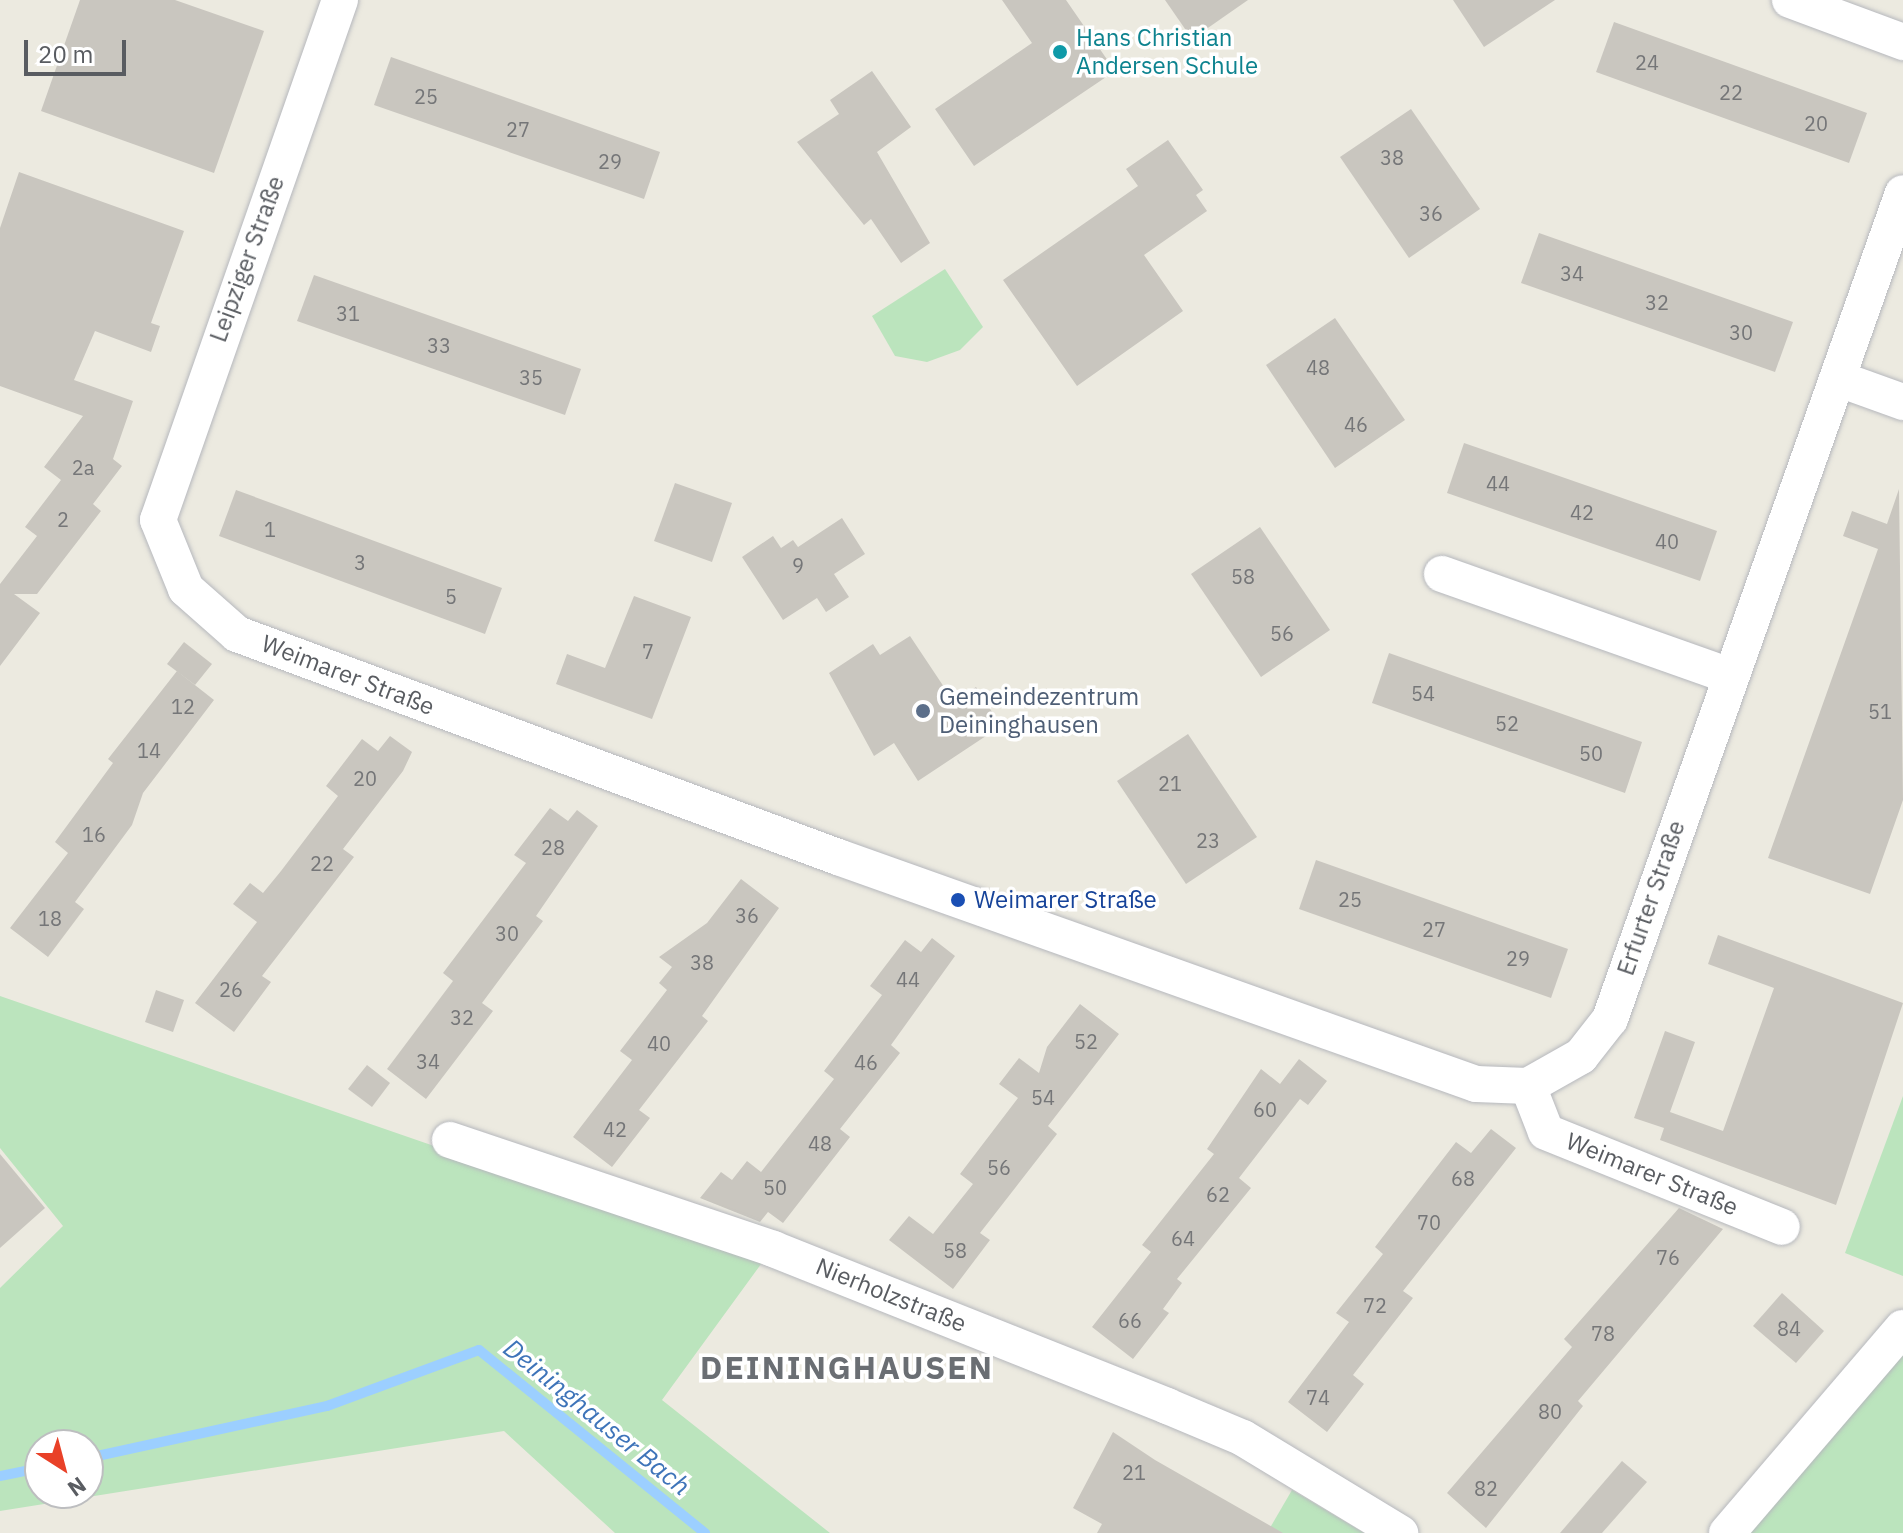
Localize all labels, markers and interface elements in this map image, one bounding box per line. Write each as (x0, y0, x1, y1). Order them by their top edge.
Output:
scale bar (28, 24, 130, 74)
place label: Hans Christian Andersen Schule (1076, 24, 1258, 80)
text: 20 m (38, 38, 93, 70)
marker: Hans Christian Andersen Schule (1051, 43, 1069, 61)
house number: 24 (1635, 50, 1659, 74)
house number: 22 (1719, 80, 1743, 104)
house number: 25 (414, 84, 438, 108)
house number: 20 (1804, 111, 1828, 135)
house number: 27 (506, 117, 530, 141)
house number: 38 (1380, 145, 1404, 169)
house number: 29 (598, 149, 622, 173)
street label: Leipziger Straße (204, 172, 290, 346)
house number: 36 (1419, 201, 1443, 225)
house number: 34 (1560, 261, 1584, 285)
house number: 32 (1645, 290, 1669, 314)
house number: 31 (336, 301, 360, 325)
house number: 30 (1729, 320, 1753, 344)
house number: 33 (427, 333, 451, 357)
house number: 48 (1306, 355, 1330, 379)
house number: 35 (519, 365, 543, 389)
house number: 46 (1344, 412, 1368, 436)
house number: 2a (72, 455, 94, 479)
house number: 44 (1486, 471, 1510, 495)
house number: 42 (1570, 500, 1594, 524)
house number: 2 (57, 507, 69, 531)
house number: 1 (264, 517, 276, 541)
house number: 40 (1655, 529, 1679, 553)
house number: 3 (354, 550, 366, 574)
house number: 9 (792, 553, 804, 577)
house number: 58 (1231, 564, 1255, 588)
house number: 5 (445, 584, 457, 608)
house number: 56 (1270, 621, 1294, 645)
street label: Weimarer Straße (258, 629, 438, 721)
house number: 7 (642, 639, 654, 663)
house number: 54 (1411, 681, 1435, 705)
place label: Gemeindezentrum Deininghausen (939, 683, 1139, 739)
house number: 12 (171, 694, 195, 718)
house number: 51 (1868, 699, 1892, 723)
marker: Gemeindezentrum Deininghausen (914, 702, 932, 720)
house number: 52 (1495, 711, 1519, 735)
house number: 14 (137, 738, 161, 762)
house number: 50 (1579, 741, 1603, 765)
house number: 20 (353, 766, 377, 790)
house number: 21 (1158, 771, 1182, 795)
street label: Erfurter Straße (1611, 817, 1691, 979)
house number: 16 (82, 822, 106, 846)
house number: 23 (1196, 828, 1220, 852)
house number: 28 (541, 835, 565, 859)
house number: 22 (310, 851, 334, 875)
place label: Weimarer Straße (974, 886, 1157, 914)
house number: 25 (1338, 887, 1362, 911)
marker: Weimarer Straße (949, 891, 967, 909)
house number: 36 (735, 903, 759, 927)
house number: 18 (38, 906, 62, 930)
house number: 27 (1422, 917, 1446, 941)
house number: 30 (495, 921, 519, 945)
house number: 29 (1506, 946, 1530, 970)
house number: 38 (690, 950, 714, 974)
house number: 44 (896, 967, 920, 991)
house number: 26 (219, 977, 243, 1001)
house number: 32 (450, 1005, 474, 1029)
house number: 52 (1074, 1029, 1098, 1053)
house number: 40 (647, 1031, 671, 1055)
house number: 34 (416, 1049, 440, 1073)
house number: 46 (854, 1050, 878, 1074)
house number: 54 (1031, 1085, 1055, 1109)
house number: 60 (1253, 1097, 1277, 1121)
house number: 42 (603, 1117, 627, 1141)
street label: Weimarer Straße (1562, 1126, 1742, 1222)
house number: 48 (808, 1131, 832, 1155)
house number: 56 (987, 1155, 1011, 1179)
house number: 68 (1451, 1166, 1475, 1190)
house number: 50 (763, 1175, 787, 1199)
house number: 62 (1206, 1182, 1230, 1206)
house number: 70 (1417, 1210, 1441, 1234)
house number: 64 (1171, 1226, 1195, 1250)
house number: 58 (943, 1238, 967, 1262)
house number: 76 (1656, 1245, 1680, 1269)
street label: Nierholzstraße (812, 1252, 970, 1338)
house number: 72 (1363, 1293, 1387, 1317)
house number: 66 (1118, 1308, 1142, 1332)
house number: 84 (1777, 1316, 1801, 1340)
house number: 78 (1591, 1321, 1615, 1345)
water label: Deininghauser Bach (497, 1332, 697, 1502)
district label: DEININGHAUSEN (700, 1348, 994, 1386)
house number: 74 (1306, 1385, 1330, 1409)
house number: 80 (1538, 1399, 1562, 1423)
north arrow (24, 1429, 104, 1509)
house number: 21 (1122, 1460, 1146, 1484)
text: N (62, 1471, 92, 1504)
house number: 82 (1474, 1476, 1498, 1500)

